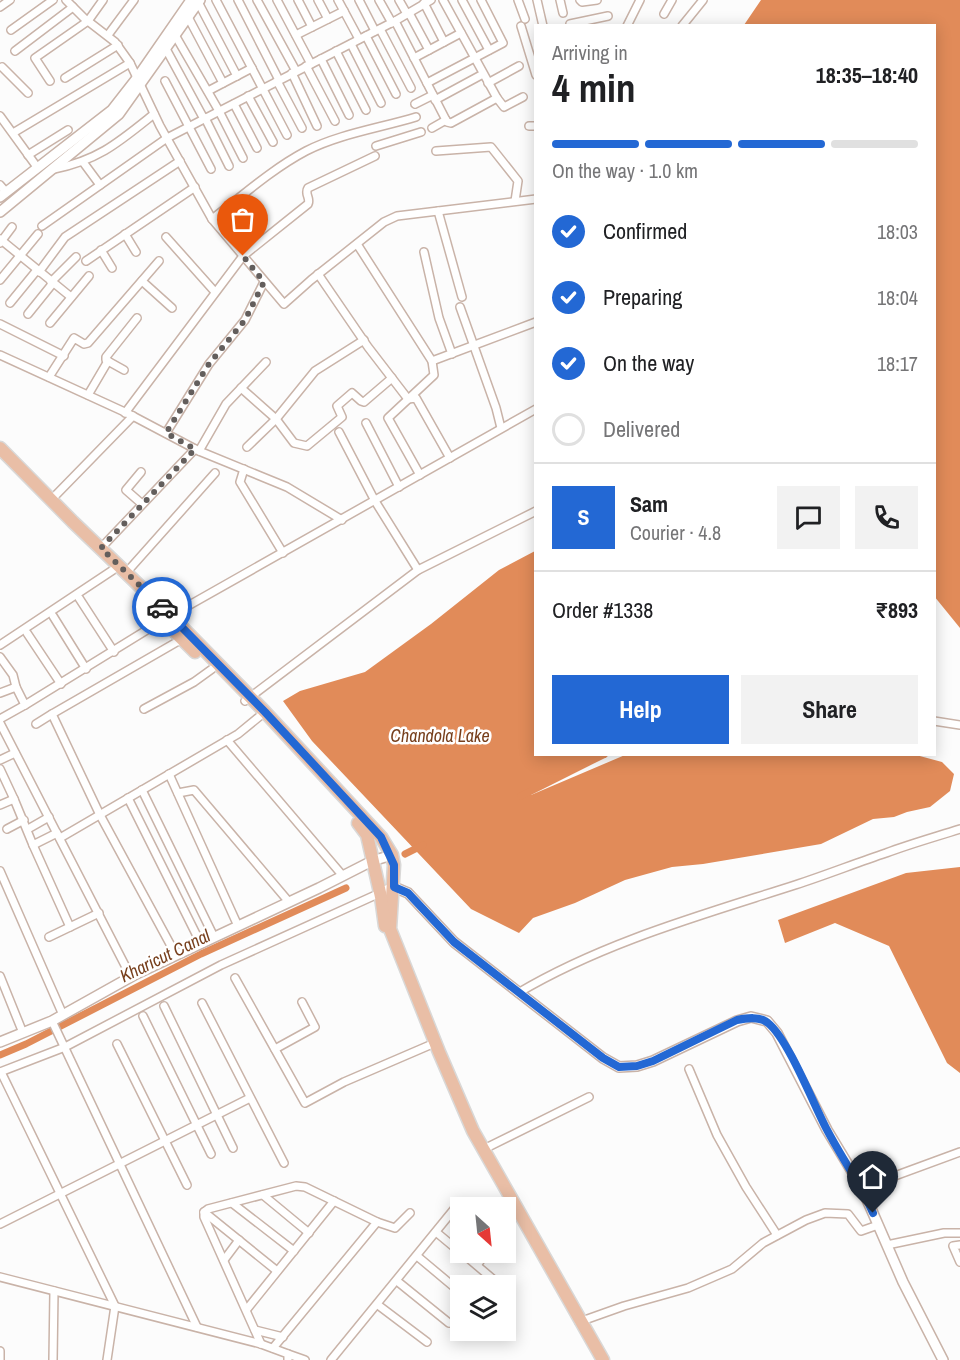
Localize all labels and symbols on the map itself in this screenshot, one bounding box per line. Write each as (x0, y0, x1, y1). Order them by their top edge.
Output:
pin (217, 194, 268, 256)
courier (132, 577, 192, 637)
water label: Chandola Lake (390, 723, 490, 748)
water label: Kharicut Canal (115, 923, 215, 988)
pin (847, 1151, 898, 1213)
north arrow (450, 1197, 516, 1263)

